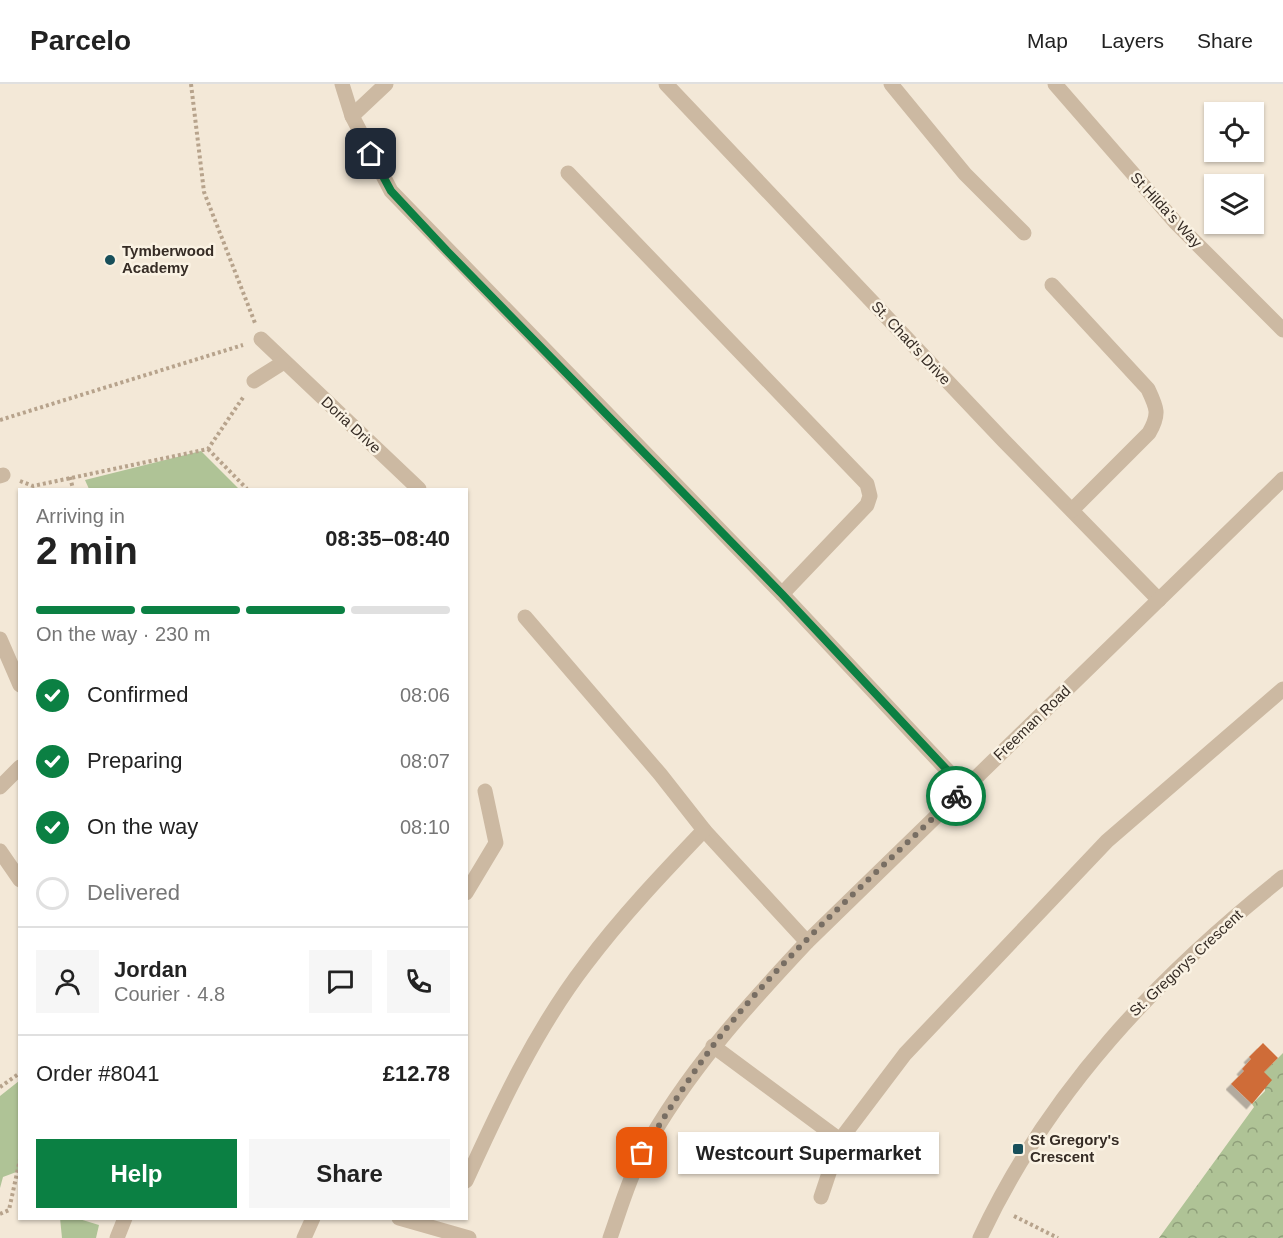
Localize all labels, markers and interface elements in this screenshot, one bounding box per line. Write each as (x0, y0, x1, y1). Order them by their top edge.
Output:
text: Parcelo (30, 25, 131, 56)
text: Map (1027, 29, 1068, 52)
text: Layers (1101, 29, 1164, 52)
text: Share (1197, 29, 1253, 52)
map controls (1204, 102, 1264, 234)
button: locate (1204, 102, 1264, 162)
pin (345, 128, 396, 179)
icon: home (354, 137, 387, 170)
street label: St Hilda's Way (1127, 169, 1206, 251)
button: layers (1204, 174, 1264, 234)
place label: Tymberwood Academy (122, 242, 214, 276)
marker: Tymberwood Academy (103, 253, 117, 267)
street label: St. Chad's Drive (868, 297, 954, 388)
street label: Doria Drive (318, 393, 385, 456)
text: Arriving in (36, 505, 125, 527)
text: 08:35–08:40 (325, 526, 450, 551)
text: 2 min (36, 529, 138, 572)
text: On the way · 230 m (36, 623, 211, 645)
icon: check (36, 679, 69, 712)
text: Confirmed (87, 682, 188, 707)
street label: Freeman Road (990, 682, 1074, 764)
text: 08:06 (400, 684, 450, 706)
icon: check (36, 745, 69, 778)
text: Preparing (87, 748, 182, 773)
text: 08:07 (400, 750, 450, 772)
courier (926, 766, 986, 826)
icon: bike (940, 780, 973, 813)
icon: check (36, 811, 69, 844)
text: On the way (87, 814, 198, 839)
text: 08:10 (400, 816, 450, 838)
text: Delivered (87, 880, 180, 905)
street label: St. Gregorys Crescent (1126, 905, 1246, 1019)
button: person (36, 950, 99, 1013)
button: chat (309, 950, 372, 1013)
button: phone (387, 950, 450, 1013)
text: Jordan (114, 957, 187, 982)
text: Courier · 4.8 (114, 983, 225, 1005)
text: Order #8041 (36, 1061, 160, 1086)
text: £12.78 (383, 1061, 450, 1086)
pin (616, 1127, 667, 1178)
place label: St Gregory's Crescent (1030, 1131, 1119, 1165)
callout: Westcourt Supermarket (678, 1132, 939, 1174)
icon: bag (625, 1136, 658, 1169)
button: Help (36, 1139, 237, 1208)
button: Share (249, 1139, 450, 1208)
text: Westcourt Supermarket (696, 1142, 921, 1164)
marker: St Gregory's Crescent (1011, 1142, 1025, 1156)

